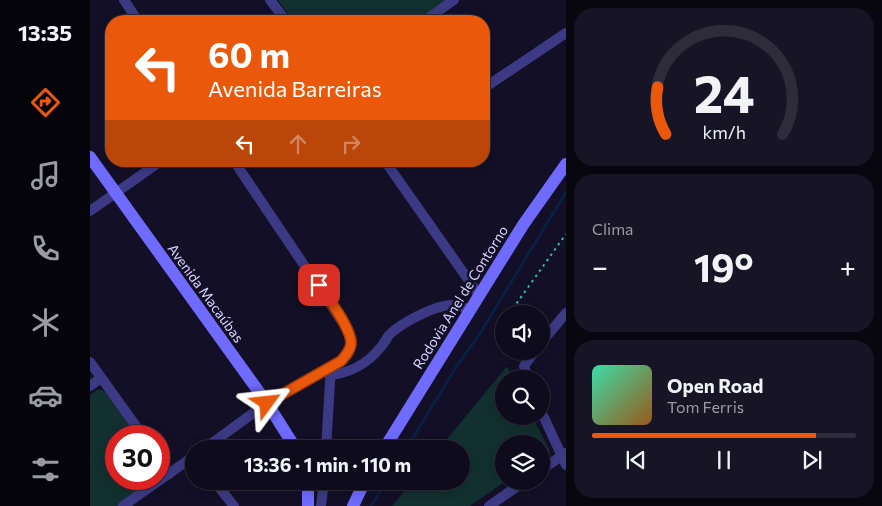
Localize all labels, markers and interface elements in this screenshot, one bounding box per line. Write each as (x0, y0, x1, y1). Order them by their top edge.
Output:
text: 13:35 (18, 19, 72, 46)
text: 60 m (208, 32, 290, 75)
icon: left (125, 35, 190, 100)
text: 24 (694, 60, 754, 124)
text: Avenida Barreiras (208, 75, 382, 102)
icon: directions (28, 85, 63, 120)
text: km/h (702, 121, 746, 143)
icon: left (231, 130, 259, 158)
icon: ahead (284, 130, 312, 158)
icon: right (337, 130, 365, 158)
icon: music (28, 158, 63, 193)
text: Clima (592, 219, 633, 238)
street label: Rodovia Anel de Contorno (409, 222, 511, 372)
icon: phone (28, 231, 63, 266)
street label: Avenida Macaúbas (165, 240, 247, 346)
text: 19° (694, 243, 754, 290)
text: − (592, 249, 608, 283)
text: + (840, 249, 856, 283)
pin (298, 264, 340, 306)
icon: arrive (305, 271, 333, 299)
icon: climate (28, 305, 63, 340)
map controls (495, 305, 550, 490)
button: sound (495, 305, 550, 360)
button: search (495, 370, 550, 425)
text: Open Road (667, 374, 763, 397)
position arrow (240, 376, 292, 428)
icon: car (28, 378, 63, 413)
text: Tom Ferris (667, 397, 744, 416)
speed limit sign: 30 (105, 425, 170, 490)
button: layers (495, 435, 550, 490)
icon: previous (622, 446, 650, 474)
icon: pause (710, 446, 738, 474)
icon: next (798, 446, 826, 474)
icon: filters (28, 452, 63, 487)
text: 13:36 · 1 min · 110 m (244, 453, 411, 476)

